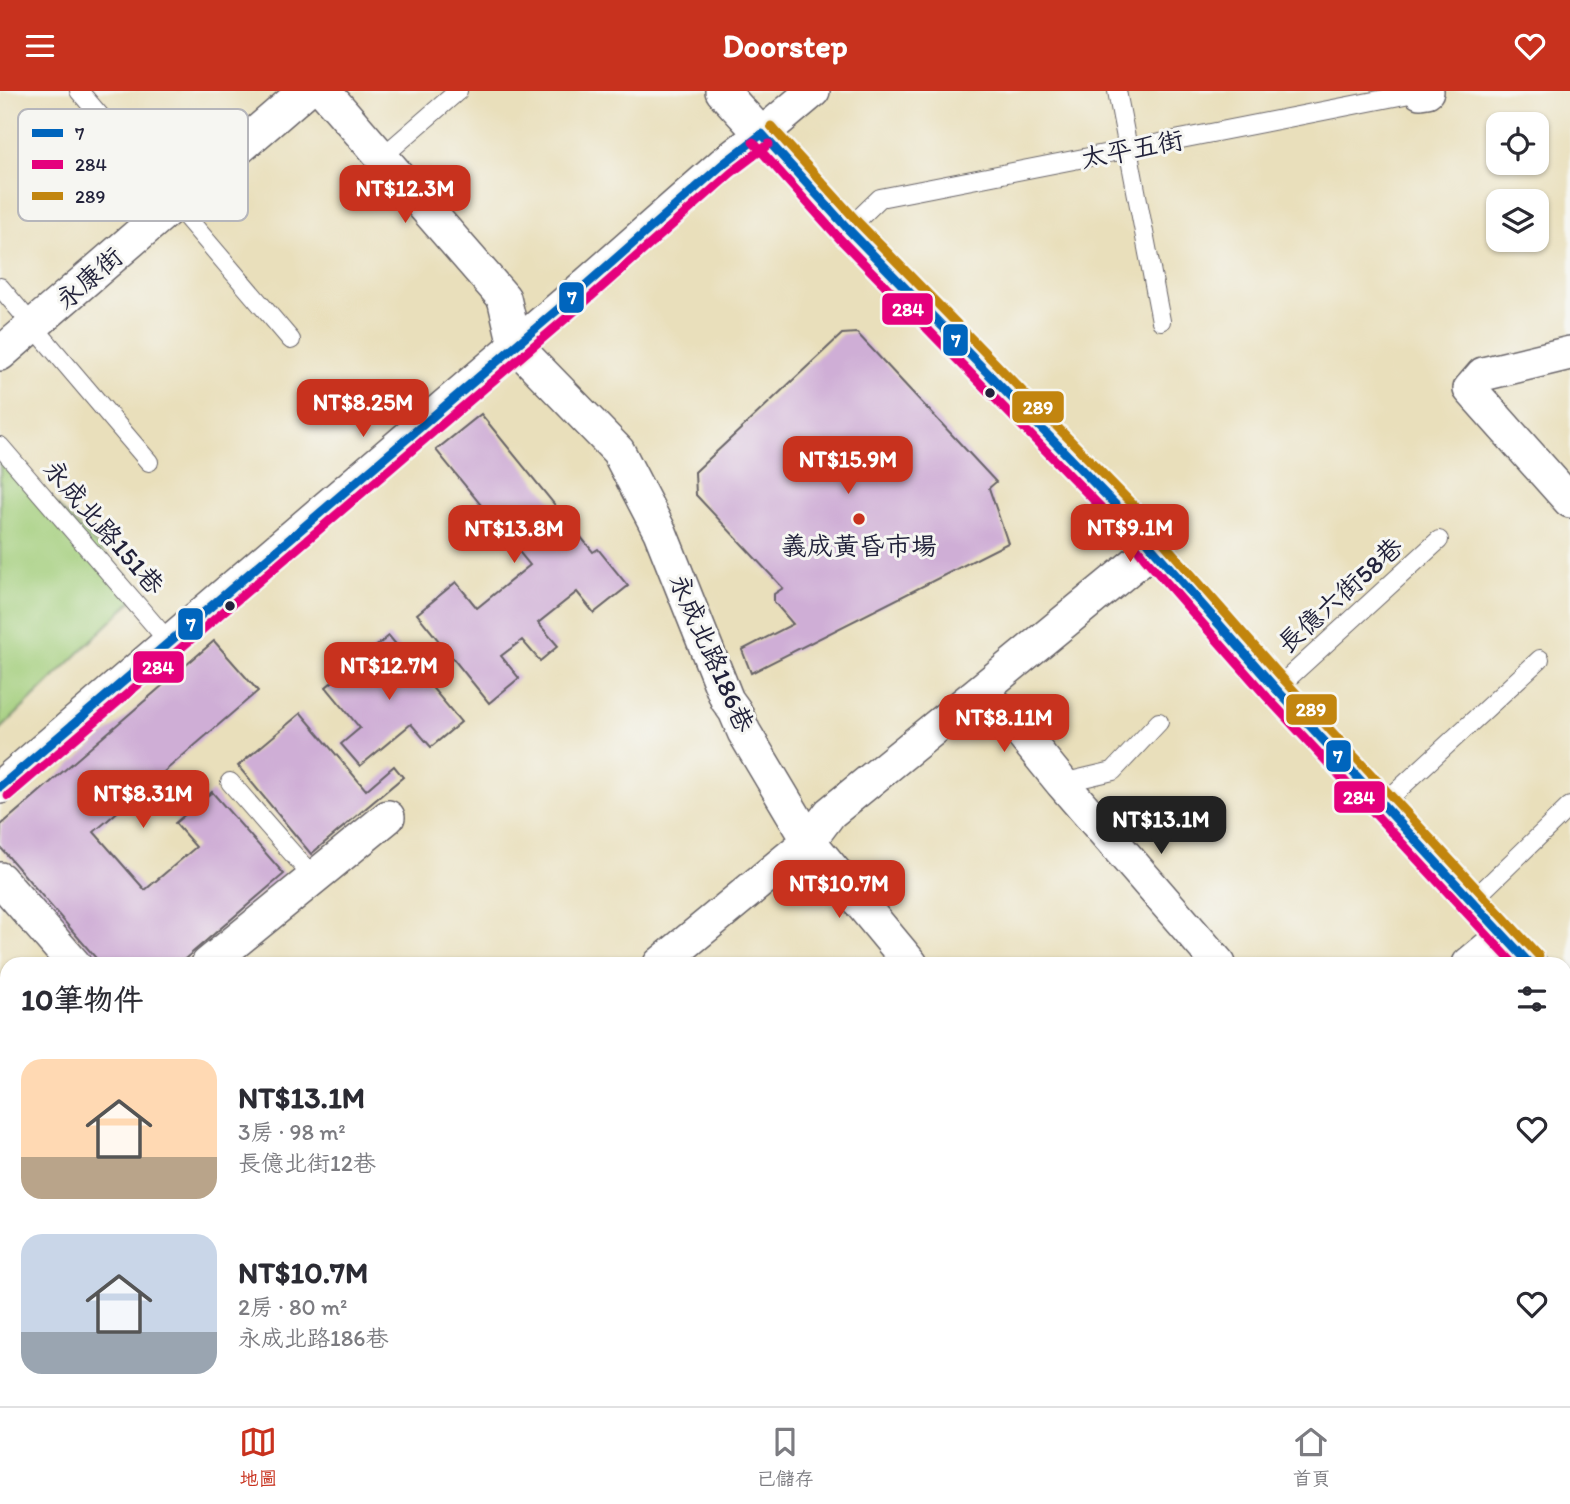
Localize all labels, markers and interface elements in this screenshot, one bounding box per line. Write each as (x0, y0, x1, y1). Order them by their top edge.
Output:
icon: menu (21, 27, 59, 65)
text: Doorstep (722, 27, 848, 65)
icon: heart (1511, 27, 1549, 65)
legend (18, 109, 248, 221)
map controls (1486, 112, 1549, 252)
button: locate (1486, 112, 1549, 175)
text: 7 (75, 122, 84, 145)
street label: 太平五街 (1078, 123, 1186, 175)
text: 284 (75, 153, 107, 176)
pin: NT$12.3M (333, 165, 477, 225)
text: NT$12.3M (356, 174, 455, 202)
text: 289 (75, 185, 105, 208)
button: layers (1486, 189, 1549, 252)
street label: 永康街 (49, 240, 129, 316)
line badge: 7 (558, 281, 585, 314)
text: 7 (566, 286, 577, 309)
line badge: 284 (881, 292, 934, 326)
text: 284 (892, 298, 924, 321)
line badge: 7 (942, 323, 969, 357)
text: 7 (950, 329, 961, 352)
pin: NT$8.25M (291, 379, 435, 439)
unlabelled marker (983, 386, 997, 400)
text: NT$8.25M (313, 388, 413, 416)
line badge: 289 (1011, 390, 1065, 424)
text: 289 (1023, 396, 1053, 419)
pin: NT$15.9M (776, 437, 920, 496)
text: NT$15.9M (799, 445, 897, 473)
street label: 永成北路151巷 (37, 453, 171, 601)
pin: NT$13.8M (442, 505, 586, 565)
pin: NT$9.1M (1065, 505, 1195, 564)
marker: 義成黃昏市場 (851, 511, 867, 527)
text: NT$9.1M (1087, 513, 1173, 541)
text: NT$13.8M (464, 514, 564, 542)
place label: 義成黃昏市場 (781, 530, 937, 562)
street label: 長億六街58巷 (1271, 530, 1409, 660)
street label: 永成北路186巷 (663, 569, 761, 737)
unlabelled marker (223, 599, 237, 613)
line badge: 7 (177, 607, 204, 641)
text: 7 (185, 613, 196, 636)
pin: NT$12.7M (317, 643, 461, 702)
line badge: 284 (132, 650, 185, 684)
text: NT$12.7M (340, 651, 438, 679)
text: 284 (142, 656, 174, 679)
line badge: 289 (1285, 693, 1338, 726)
pin: NT$8.11M (932, 695, 1076, 754)
text: 289 (1296, 698, 1326, 721)
text: NT$8.11M (955, 703, 1053, 731)
line badge: 7 (1325, 739, 1352, 773)
text: 7 (1332, 745, 1343, 768)
pin: NT$8.31M (71, 771, 215, 830)
text: NT$8.31M (93, 779, 193, 807)
line badge: 284 (1333, 780, 1386, 814)
text: 284 (1343, 786, 1375, 809)
pin: NT$13.1M (1089, 797, 1233, 856)
text: NT$13.1M (1112, 805, 1210, 833)
pin: NT$10.7M (767, 861, 911, 920)
text: NT$10.7M (789, 869, 889, 897)
icon: filters (1513, 980, 1551, 1018)
text: 10筆物件 (21, 981, 143, 1018)
text: NT$13.1M (238, 1079, 365, 1116)
icon: home (77, 1087, 161, 1171)
icon: heart (1513, 1110, 1551, 1148)
text: 3房 · 98 m² (238, 1118, 346, 1146)
text: 長億北街12巷 (238, 1149, 376, 1177)
text: NT$10.7M (238, 1254, 368, 1291)
icon: home (77, 1262, 161, 1346)
icon: heart (1513, 1285, 1551, 1323)
text: 2房 · 80 m² (238, 1293, 347, 1321)
text: 永成北路186巷 (238, 1324, 388, 1352)
tab: 地圖 (239, 1423, 278, 1490)
tab: 已儲存 (756, 1423, 814, 1490)
tab: 首頁 (1292, 1423, 1331, 1490)

